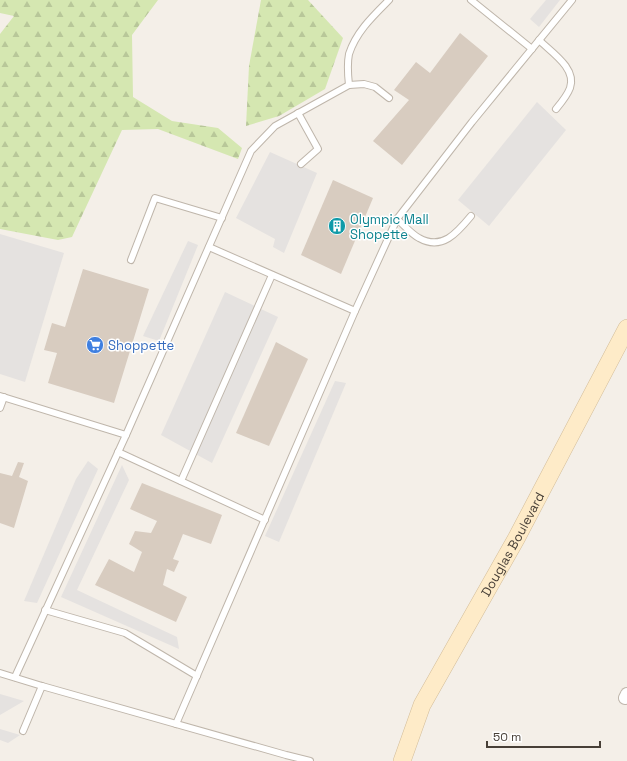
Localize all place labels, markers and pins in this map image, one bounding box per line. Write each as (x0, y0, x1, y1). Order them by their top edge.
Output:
place label: Olympic Mall Shopette (350, 211, 429, 243)
building icon: Olympic Mall Shopette (327, 216, 347, 236)
supermarket icon: Shoppette (85, 335, 105, 355)
place label: Shoppette (108, 337, 174, 354)

